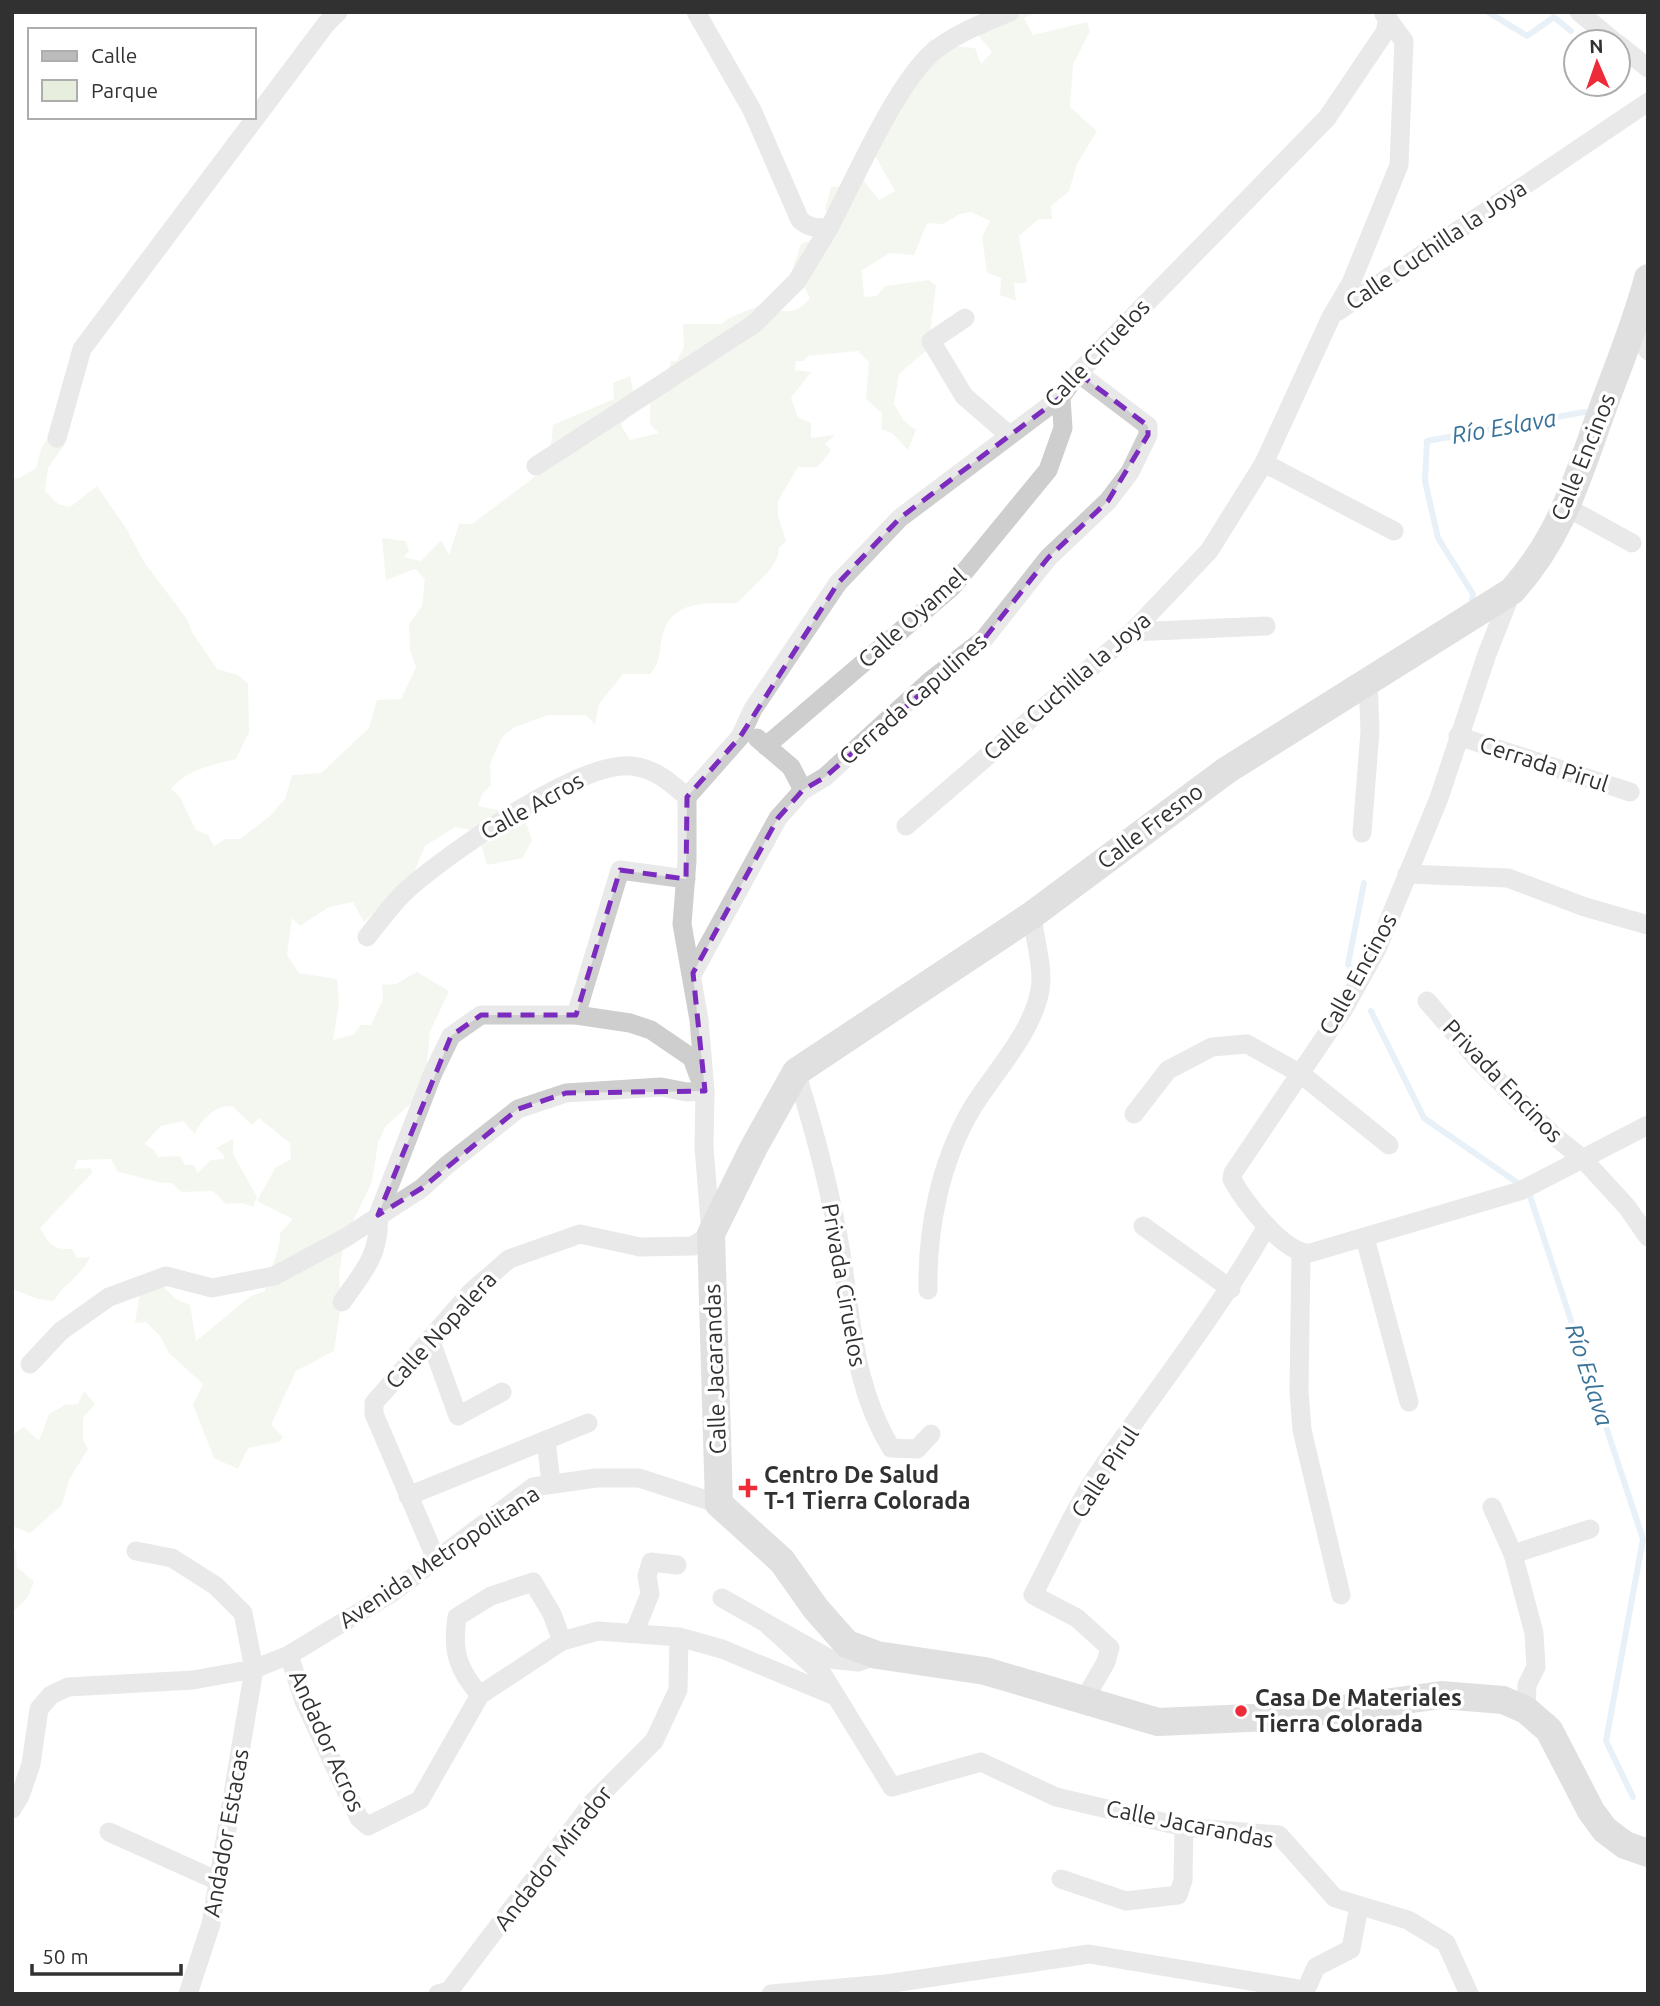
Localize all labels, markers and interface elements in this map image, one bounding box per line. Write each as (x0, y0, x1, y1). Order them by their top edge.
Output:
legend (28, 28, 256, 119)
north arrow (1562, 28, 1632, 98)
text: N (1589, 35, 1604, 57)
text: Calle (91, 43, 137, 67)
text: Parque (91, 78, 158, 102)
street label: Calle Cuchilla la Joya (1341, 175, 1531, 314)
street label: Calle Ciruelos (1039, 294, 1154, 412)
street label: Calle Encinos (1546, 390, 1619, 524)
water label: Río Eslava (1449, 404, 1558, 449)
street label: Calle Oyamel (853, 563, 970, 672)
street label: Calle Cuchilla la Joya (978, 607, 1155, 765)
street label: Cerrada Capulines (834, 628, 991, 769)
street label: Cerrada Pirul (1477, 731, 1612, 796)
street label: Calle Acros (476, 767, 588, 844)
street label: Calle Fresno (1092, 778, 1207, 873)
street label: Calle Encinos (1314, 909, 1401, 1039)
street label: Privada Encinos (1439, 1014, 1568, 1147)
street label: Privada Ciruelos (818, 1201, 871, 1368)
street label: Calle Nopalera (380, 1266, 501, 1393)
street label: Calle Jacarandas (699, 1283, 730, 1455)
water label: Río Eslava (1560, 1320, 1619, 1429)
street label: Calle Pirul (1066, 1422, 1143, 1522)
place label: Centro De Salud T-1 Tierra Colorada (764, 1462, 970, 1513)
marker: Centro De Salud T-1 Tierra Colorada (738, 1478, 758, 1498)
street label: Avenida Metropolitana (334, 1480, 544, 1633)
street label: Andador Acros (285, 1666, 370, 1815)
place label: Casa De Materiales Tierra Colorada (1255, 1685, 1462, 1736)
marker: Casa De Materiales Tierra Colorada (1233, 1703, 1249, 1719)
street label: Andador Estacas (198, 1747, 253, 1919)
street label: Andador Mirador (489, 1780, 617, 1935)
street label: Calle Jacarandas (1104, 1795, 1276, 1852)
scale bar (32, 1932, 180, 1976)
text: 50 m (42, 1944, 89, 1968)

